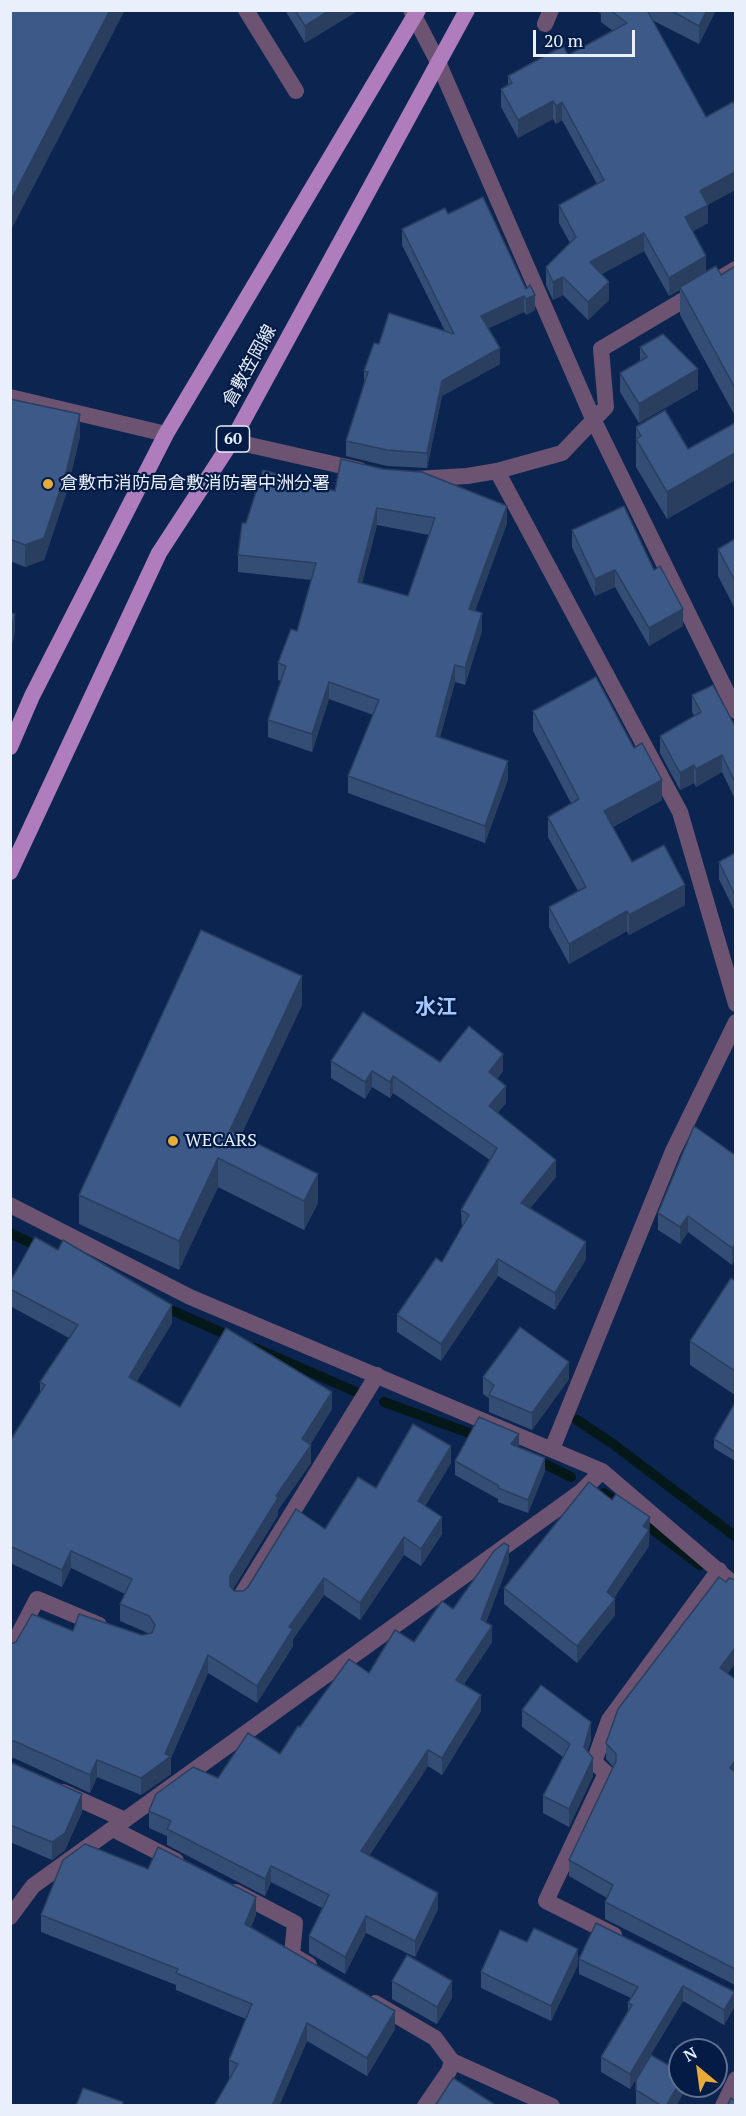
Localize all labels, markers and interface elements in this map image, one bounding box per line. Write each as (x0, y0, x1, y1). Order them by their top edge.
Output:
scale bar (536, 18, 638, 56)
text: 20 m (544, 28, 583, 52)
street label: 倉敷笠岡線 (219, 321, 281, 411)
road number: 60 (216, 426, 250, 452)
place label: 倉敷市消防局倉敷消防署中洲分署 (60, 473, 330, 495)
marker: 倉敷市消防局倉敷消防署中洲分署 (41, 477, 55, 491)
district label: 水江 (415, 995, 457, 1021)
place label: WECARS (185, 1130, 257, 1152)
marker: WECARS (166, 1134, 180, 1148)
north arrow (668, 2038, 728, 2098)
text: N (680, 2041, 701, 2067)

